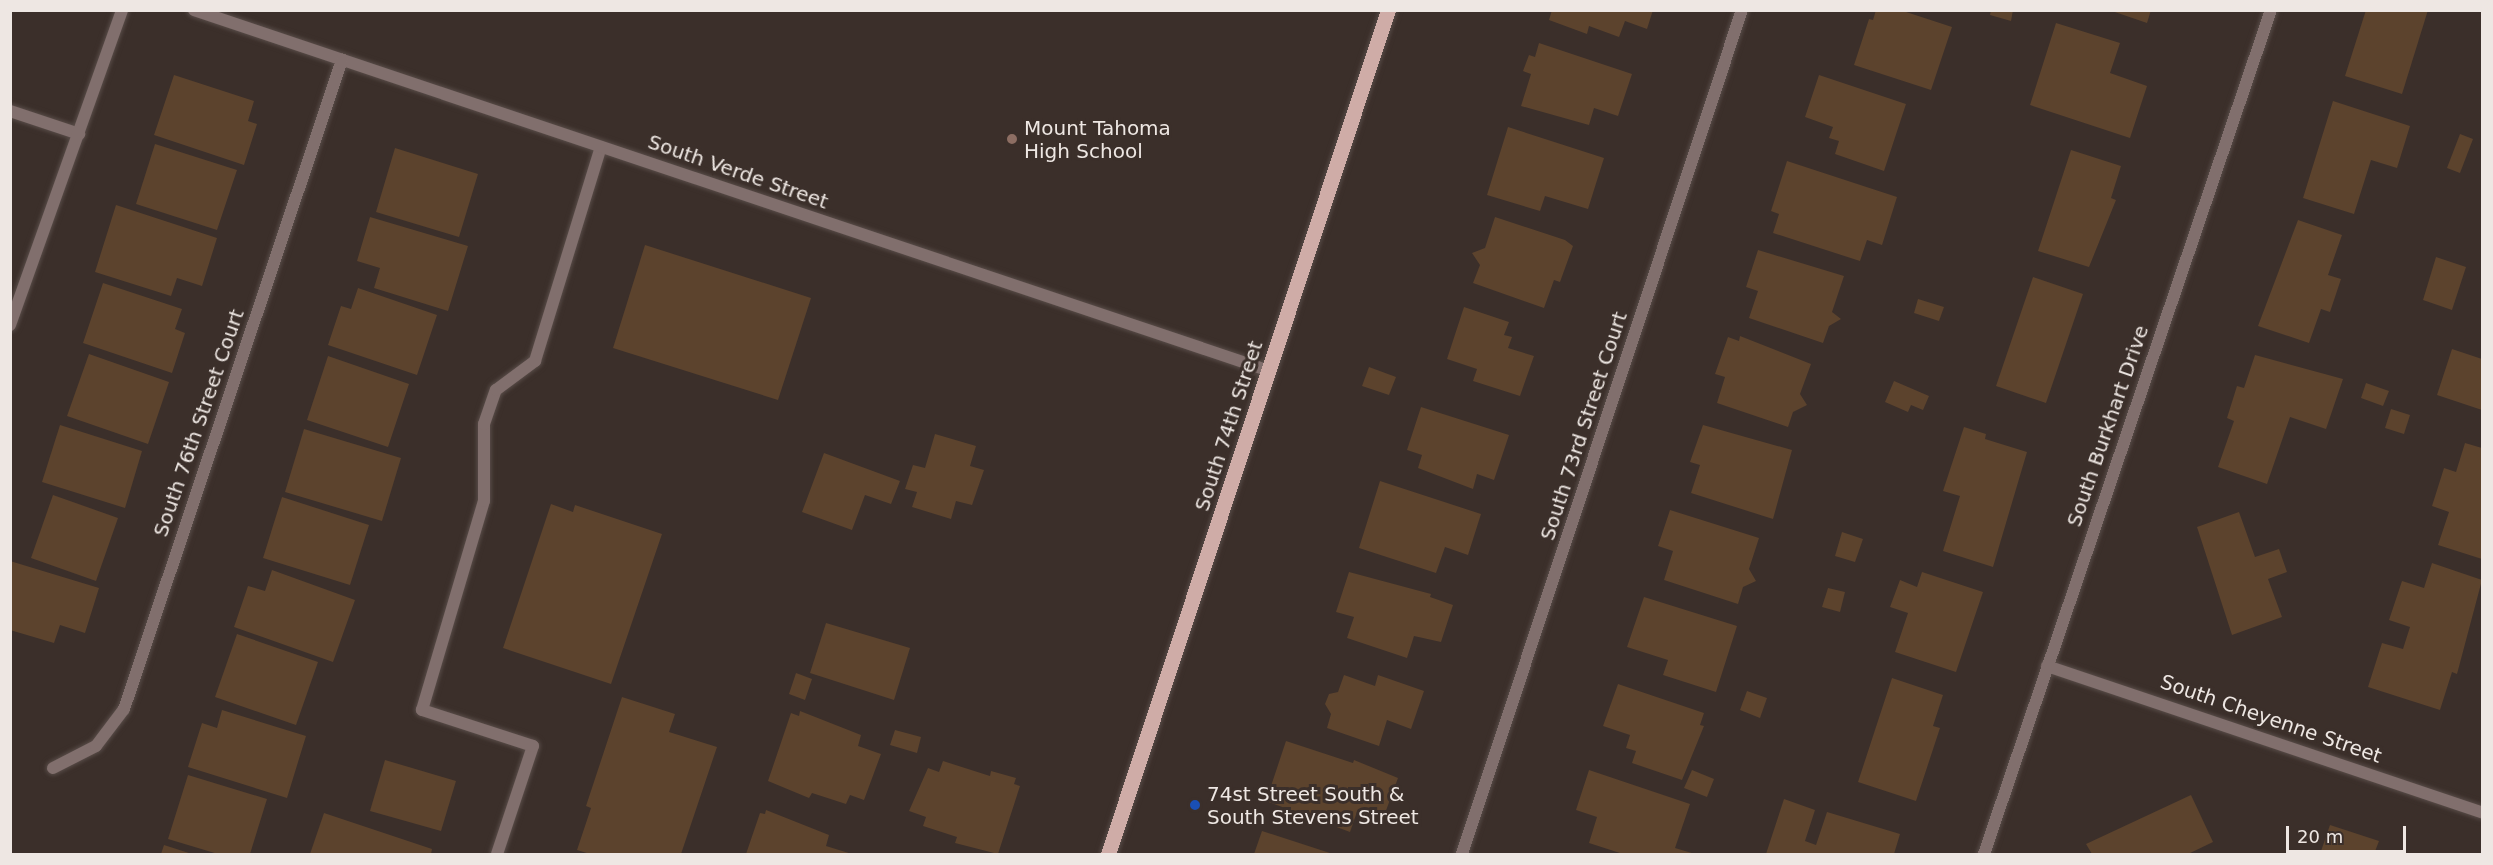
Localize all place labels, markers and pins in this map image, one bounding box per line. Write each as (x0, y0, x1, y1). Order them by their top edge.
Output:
place label: Mount Tahoma High School (1024, 116, 1171, 163)
marker: Mount Tahoma High School (1005, 132, 1019, 146)
place label: 74st Street South & South Stevens Street (1207, 782, 1419, 829)
marker: 74st Street South & South Stevens Street (1188, 798, 1202, 812)

